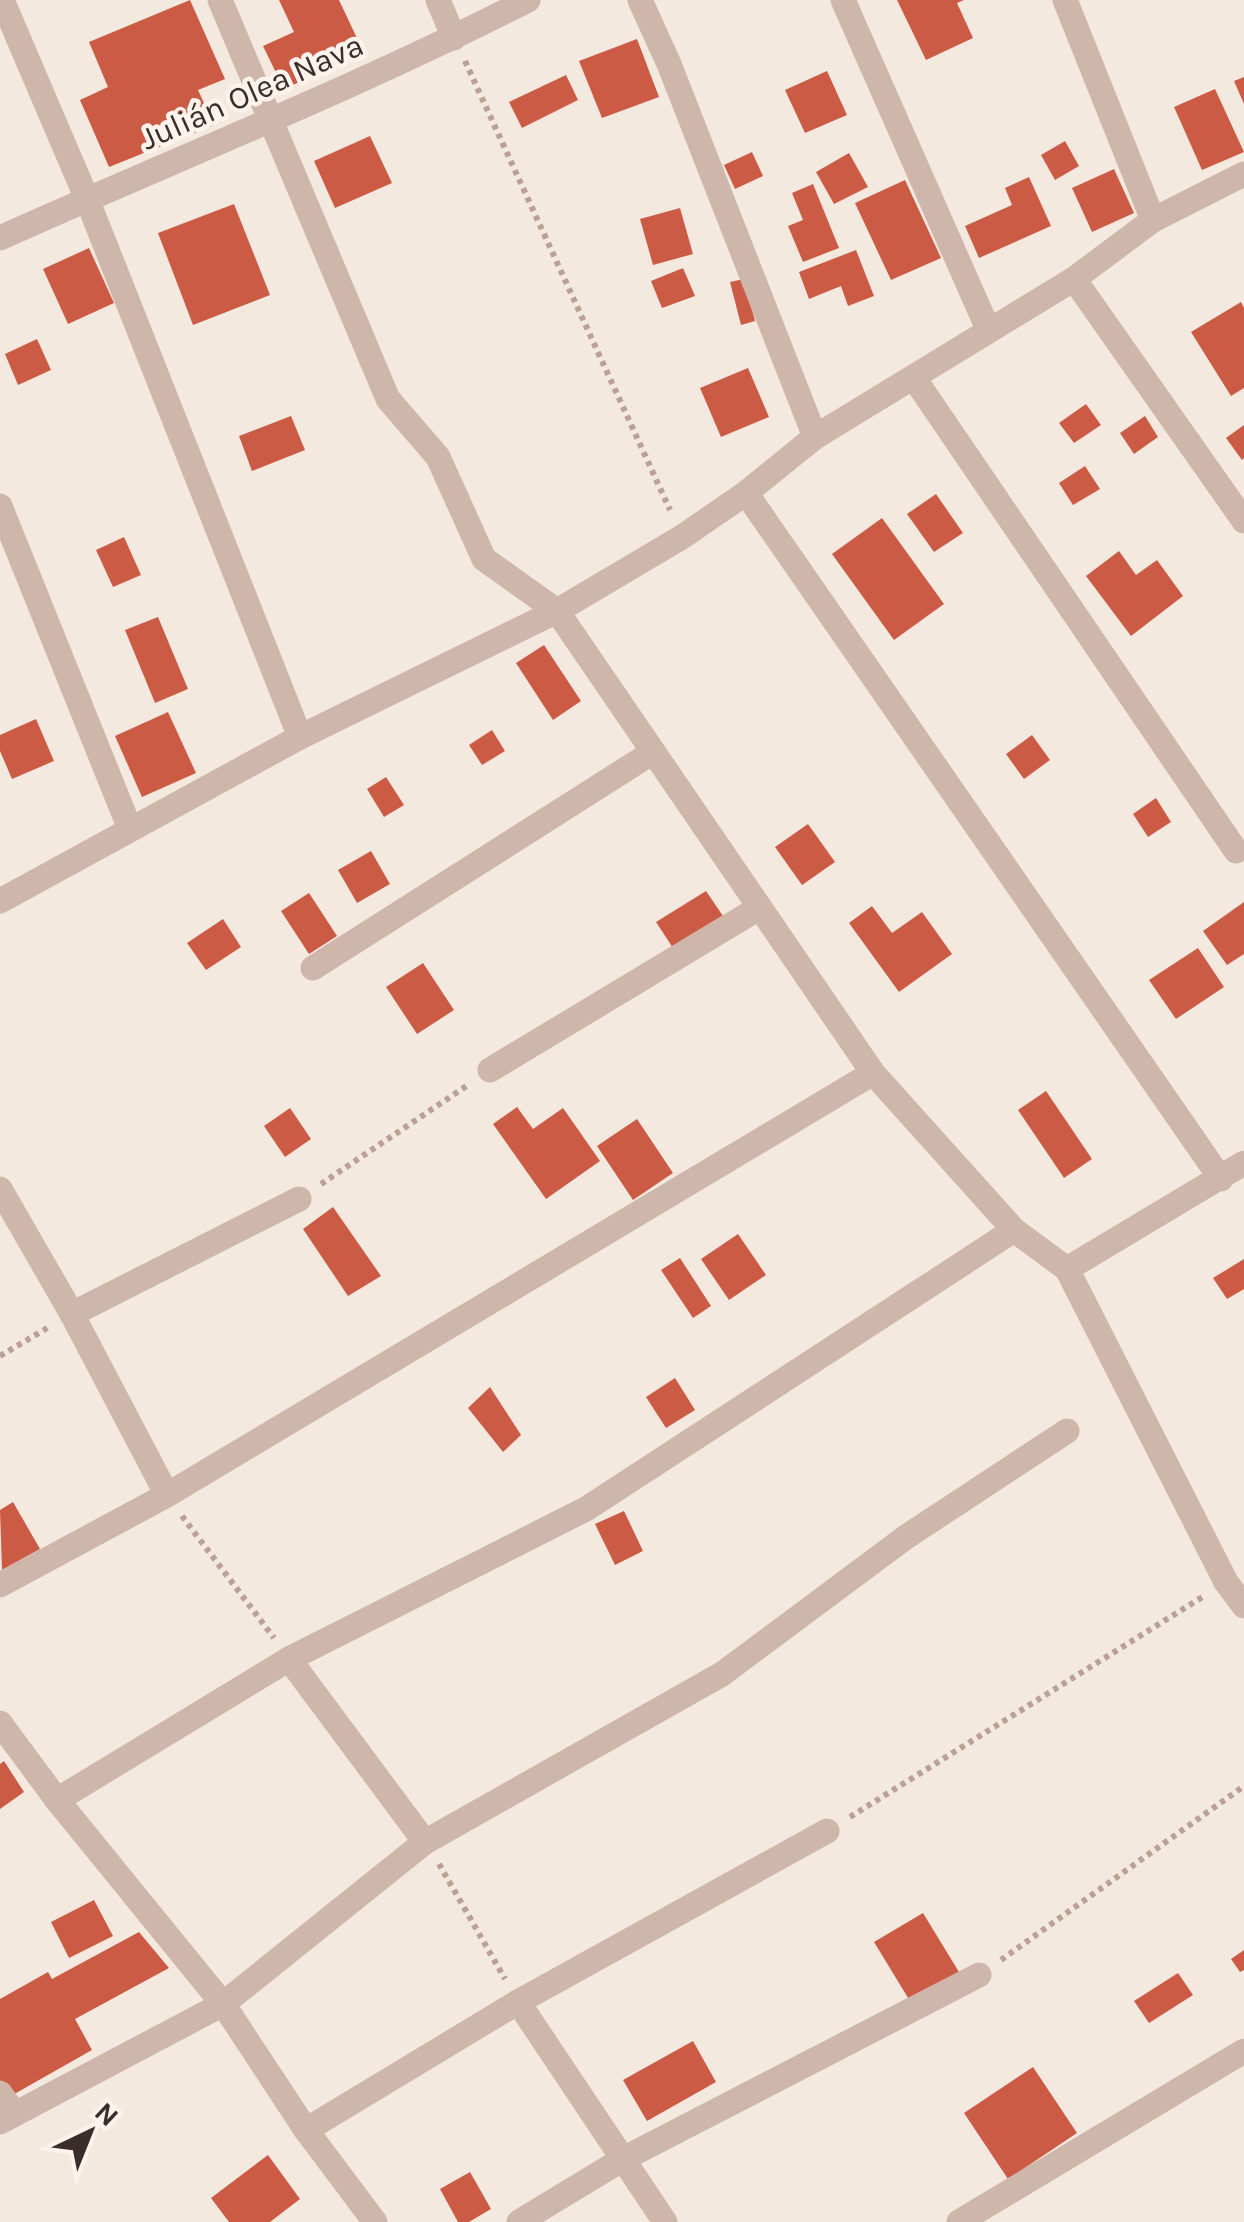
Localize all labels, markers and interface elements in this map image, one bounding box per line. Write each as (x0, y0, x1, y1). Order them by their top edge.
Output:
street label: Julián Olea Nava (135, 26, 369, 158)
north arrow (40, 2082, 140, 2182)
text: N (88, 2095, 125, 2133)

